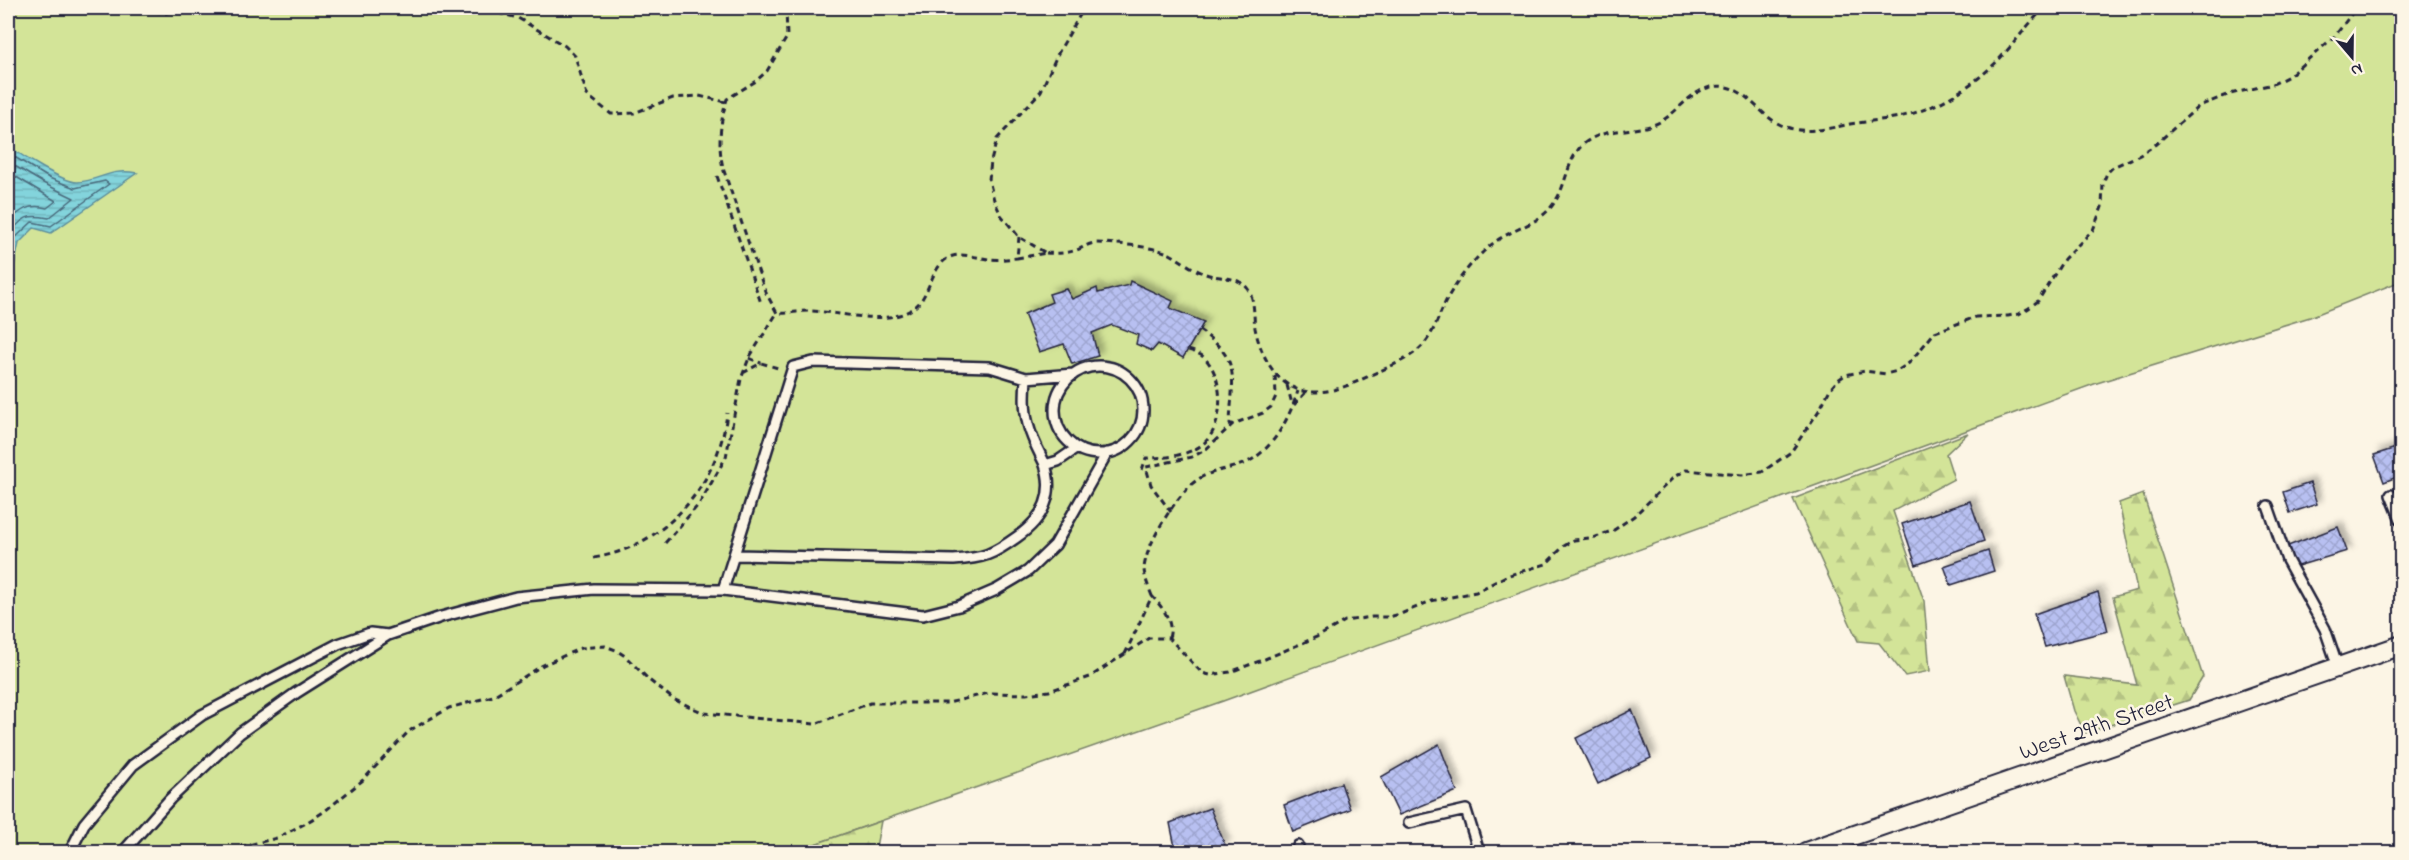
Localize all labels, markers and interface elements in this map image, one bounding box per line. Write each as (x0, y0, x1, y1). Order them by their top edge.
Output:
north arrow (2322, 27, 2382, 87)
text: N (2347, 56, 2366, 82)
street label: West 29th Street (2015, 686, 2179, 771)

